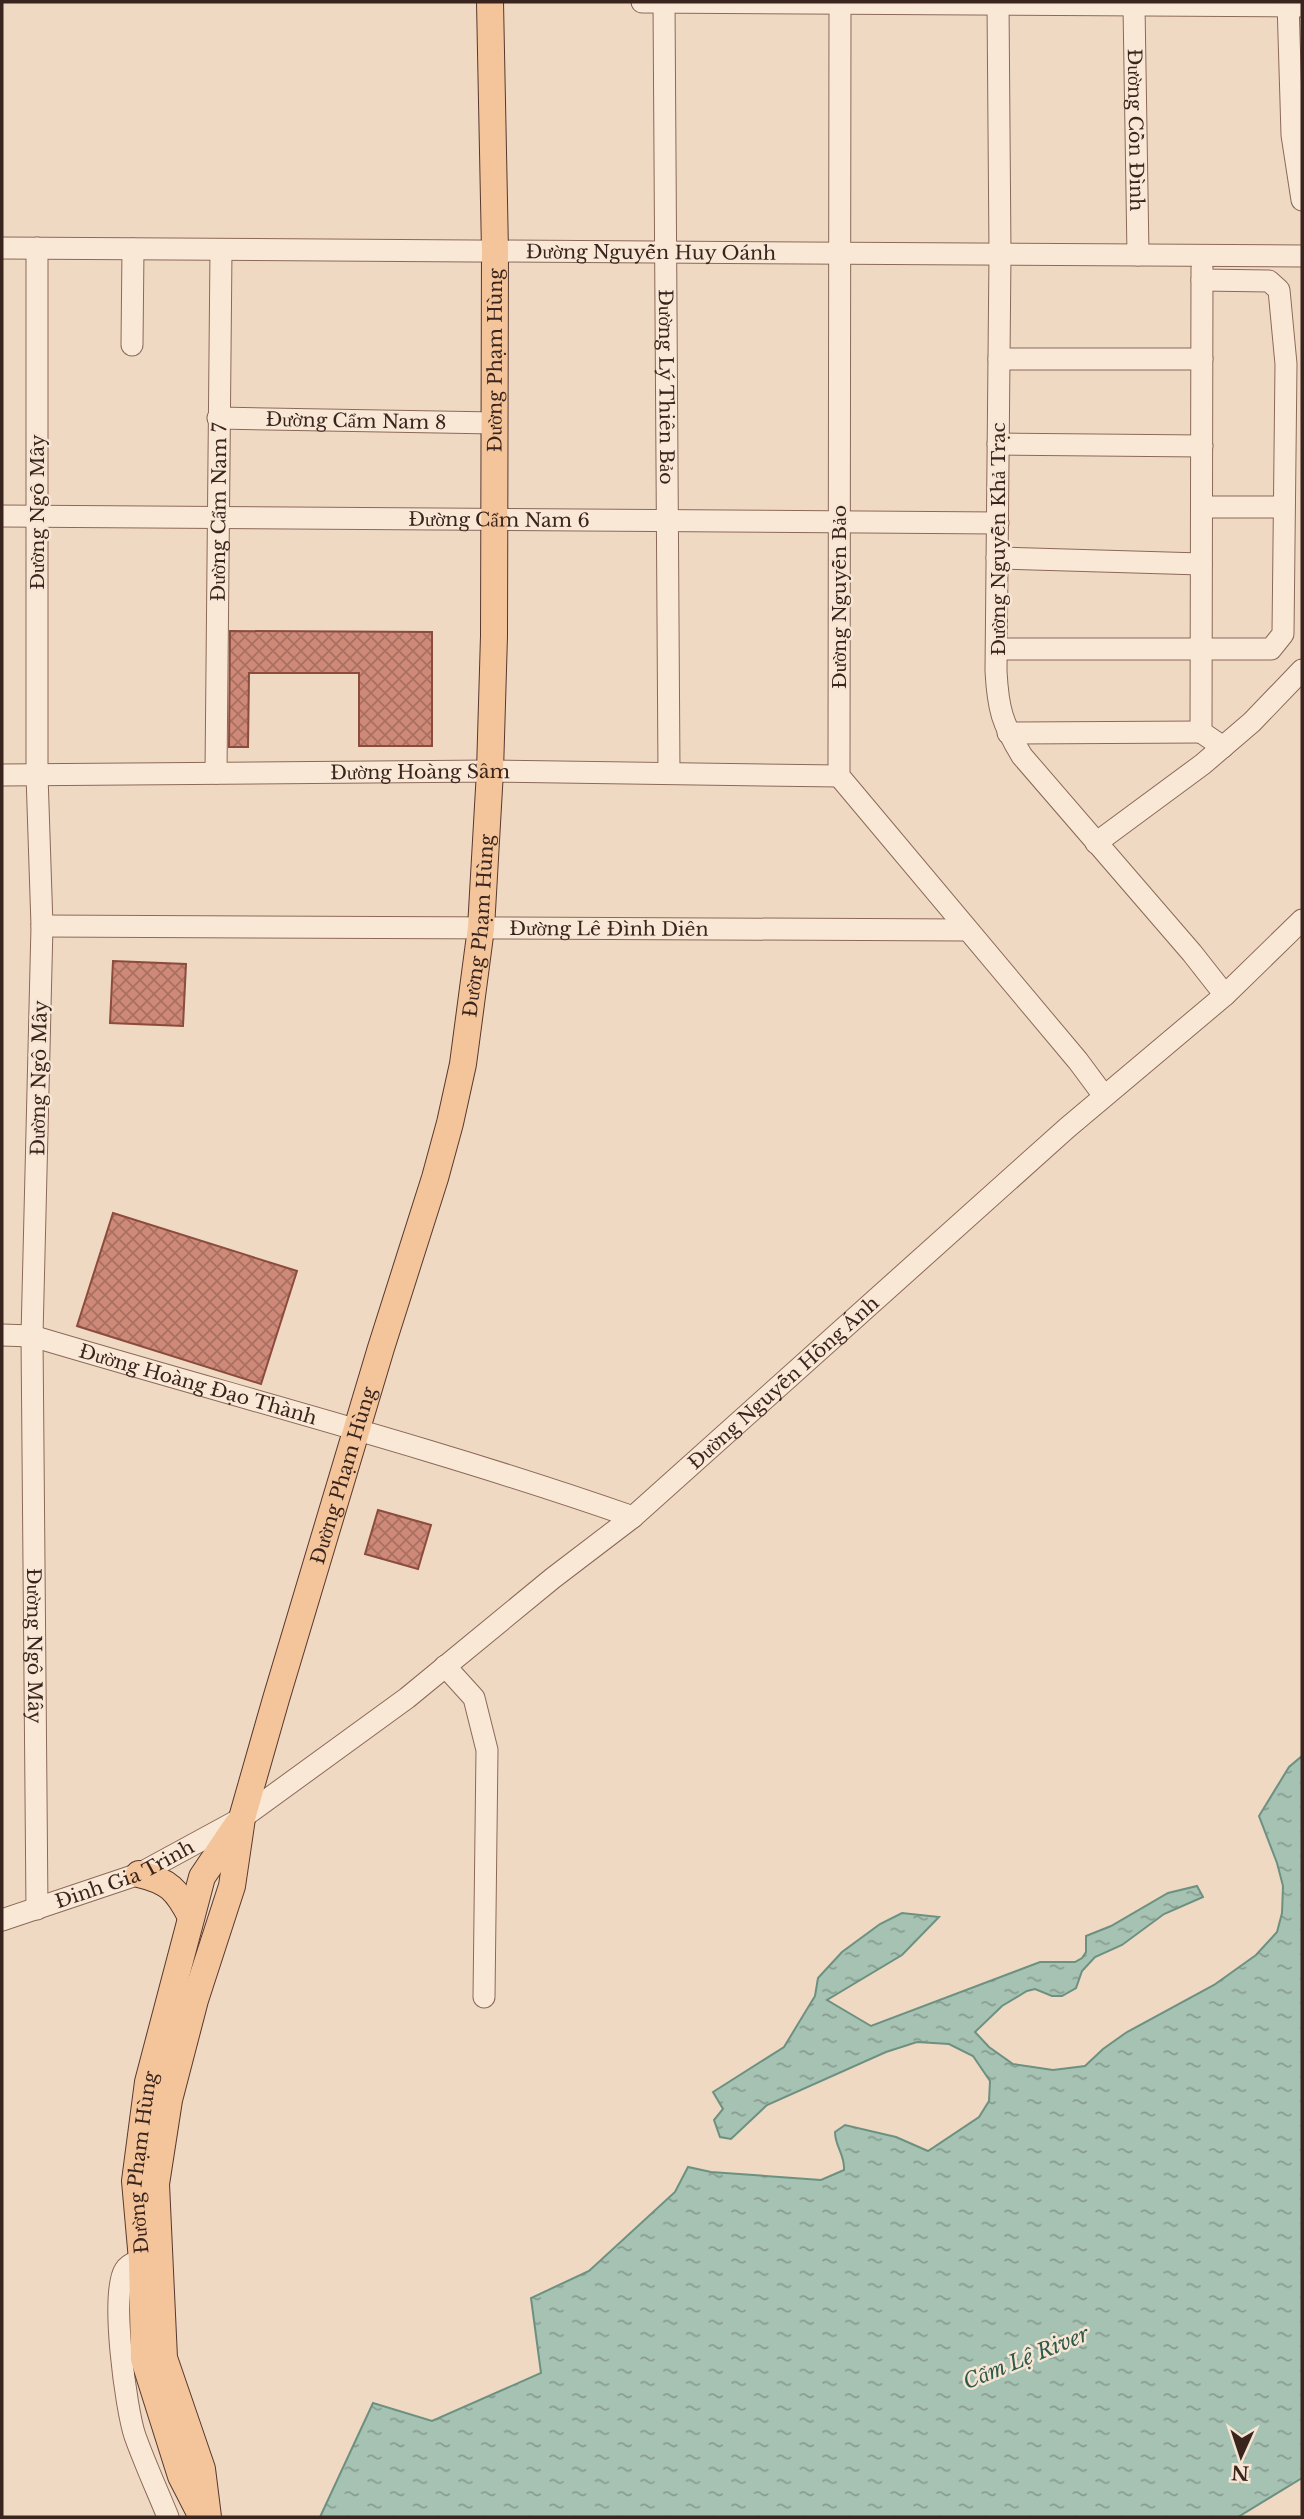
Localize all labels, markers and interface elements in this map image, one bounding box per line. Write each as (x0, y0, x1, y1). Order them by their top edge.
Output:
street label: Đường Cồn Đình (1123, 49, 1149, 211)
street label: Đường Nguyễn Huy Oánh (526, 240, 776, 264)
street label: Đường Phạm Hùng (483, 268, 506, 452)
street label: Đường Lý Thiên Bảo (654, 289, 679, 485)
street label: Đường Cẩm Nam 8 (265, 407, 447, 434)
street label: Đường Cẩm Nam 7 (206, 422, 231, 602)
street label: Đường Nguyễn Khả Trạc (987, 422, 1010, 656)
street label: Đường Ngô Mây (26, 434, 49, 590)
street label: Đường Nguyễn Bảo (828, 505, 851, 689)
street label: Đường Cẩm Nam 6 (408, 507, 590, 532)
street label: Đường Hoàng Sâm (330, 759, 510, 784)
street label: Đường Phạm Hùng (458, 833, 498, 1019)
street label: Đường Lê Đình Diên (509, 917, 709, 940)
street label: Đường Ngô Mây (26, 1000, 52, 1156)
street label: Đường Nguyễn Hồng Ánh (683, 1291, 883, 1474)
street label: Đường Hoàng Đạo Thành (77, 1339, 320, 1429)
street label: Đường Phạm Hùng (306, 1383, 380, 1567)
street label: Đường Ngô Mây (23, 1568, 47, 1724)
street label: Đinh Gia Trinh (52, 1835, 198, 1913)
street label: Đường Phạm Hùng (123, 2068, 162, 2255)
water label: Cẩm Lệ River (959, 2320, 1094, 2395)
north arrow (1206, 2421, 1276, 2491)
text: N (1230, 2461, 1250, 2484)

